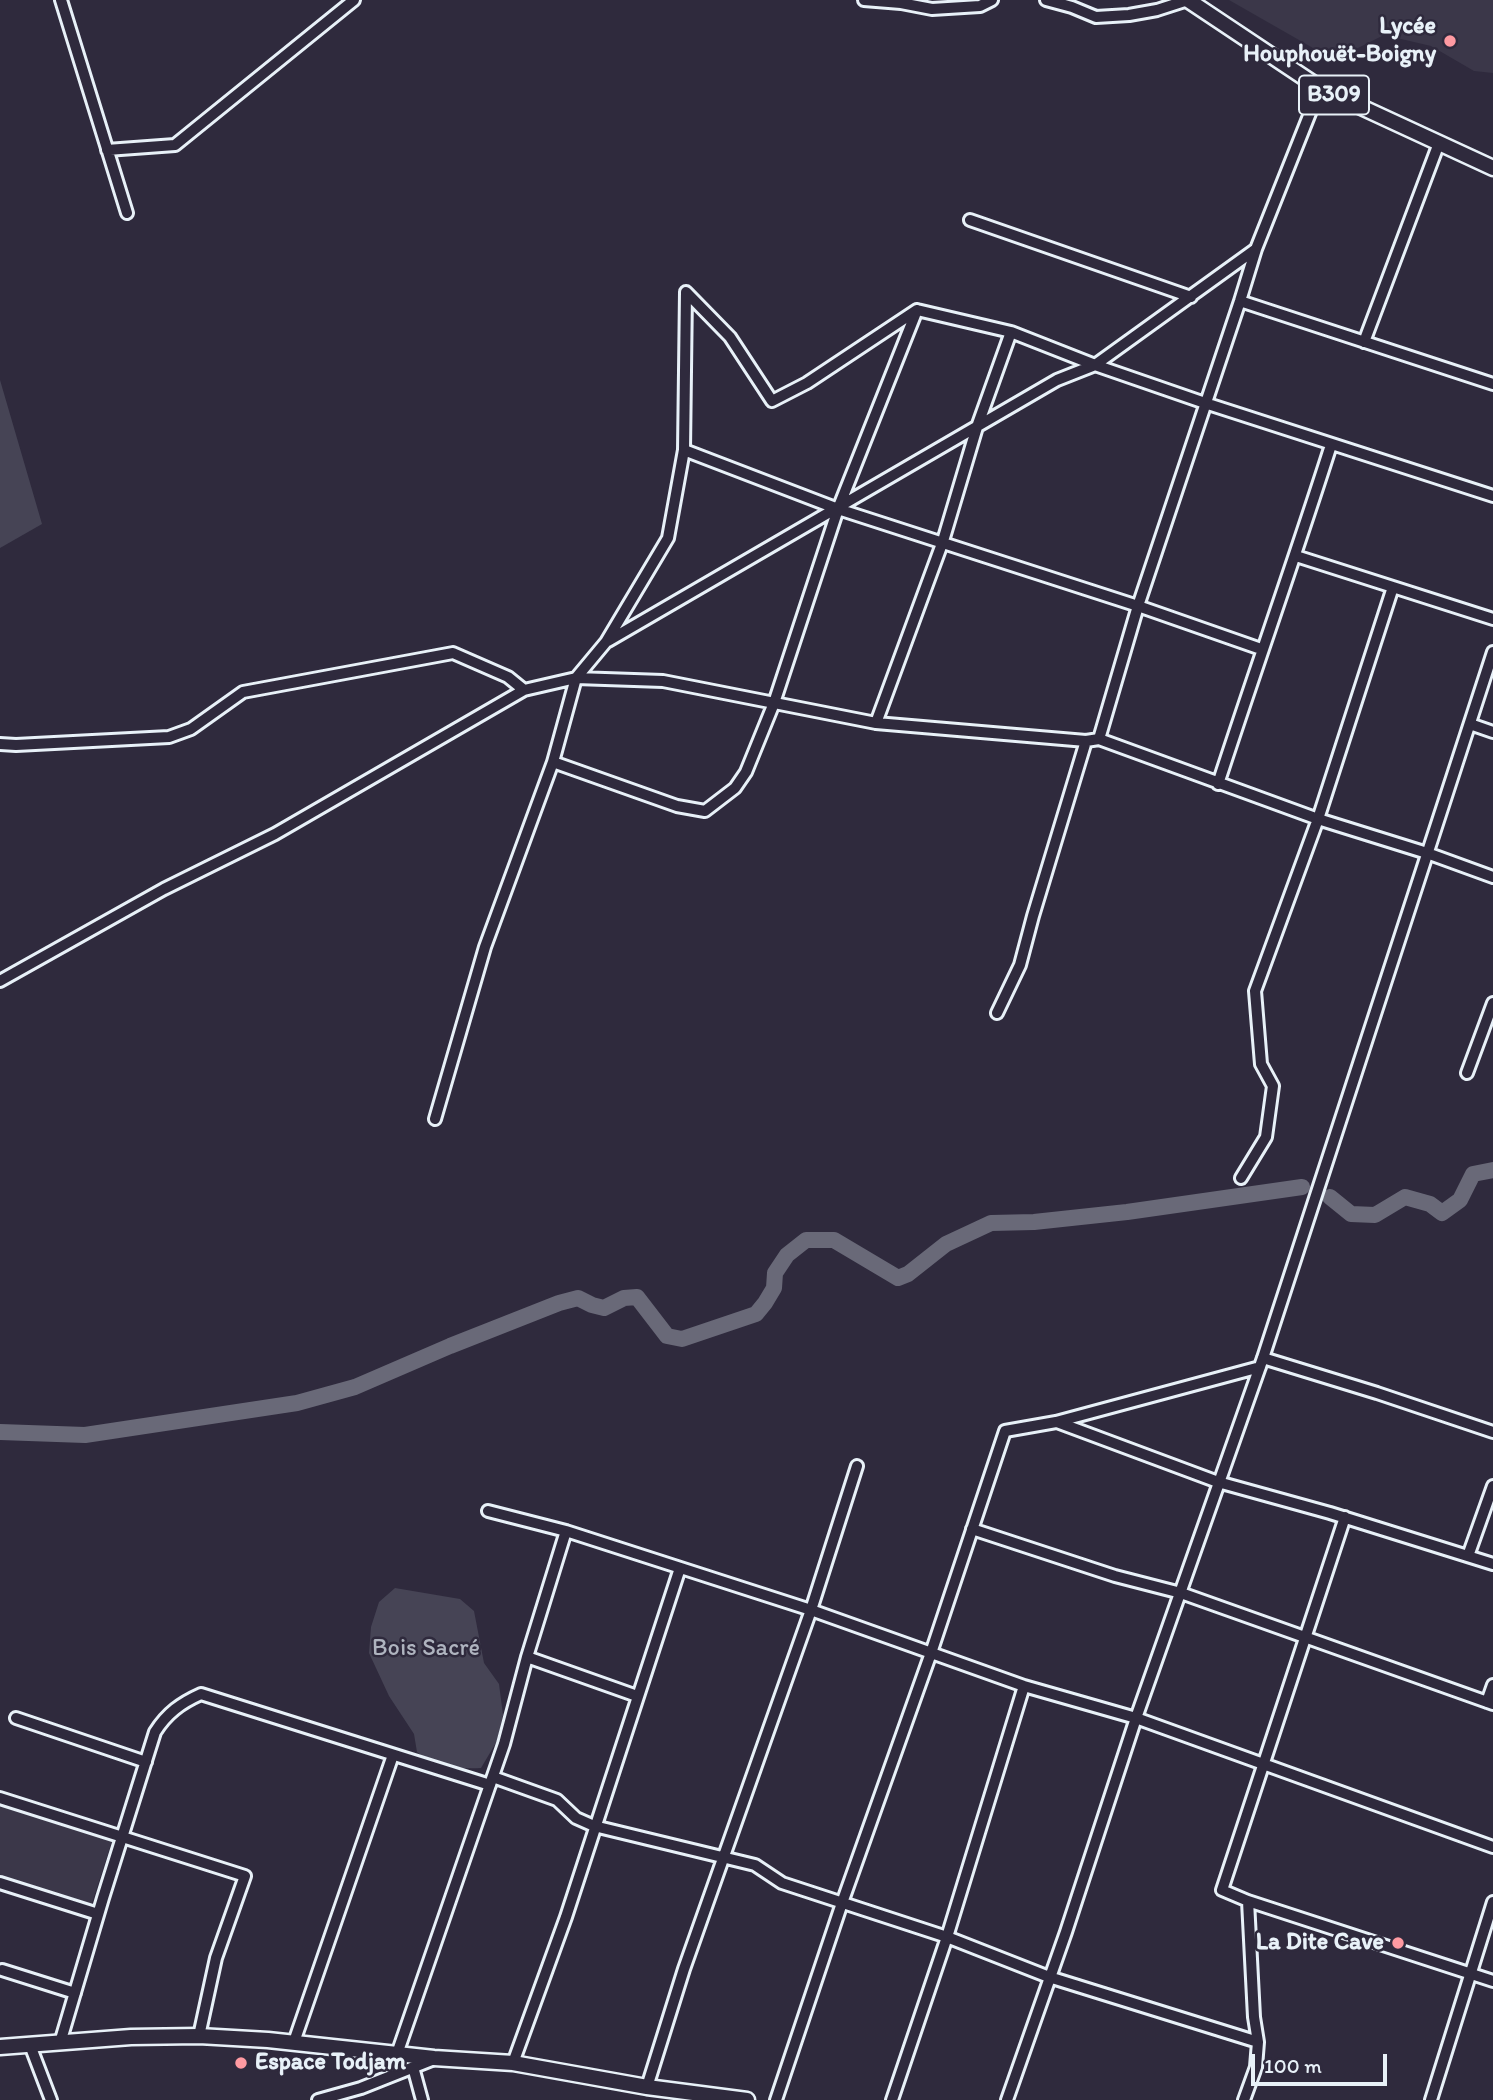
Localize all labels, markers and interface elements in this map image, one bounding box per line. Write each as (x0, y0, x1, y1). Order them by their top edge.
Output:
place label: Lycée Houphouët-Boigny (1243, 13, 1436, 69)
marker: Lycée Houphouët-Boigny (1442, 33, 1458, 49)
road number: B309 (1299, 76, 1369, 114)
park label: Bois Sacré (372, 1635, 480, 1663)
place label: La Dite Cave (1256, 1929, 1384, 1957)
marker: La Dite Cave (1390, 1935, 1406, 1951)
scale bar (1255, 2040, 1392, 2084)
place label: Espace Todjam (255, 2049, 406, 2077)
text: 100 m (1264, 2053, 1322, 2078)
marker: Espace Todjam (233, 2055, 249, 2071)

